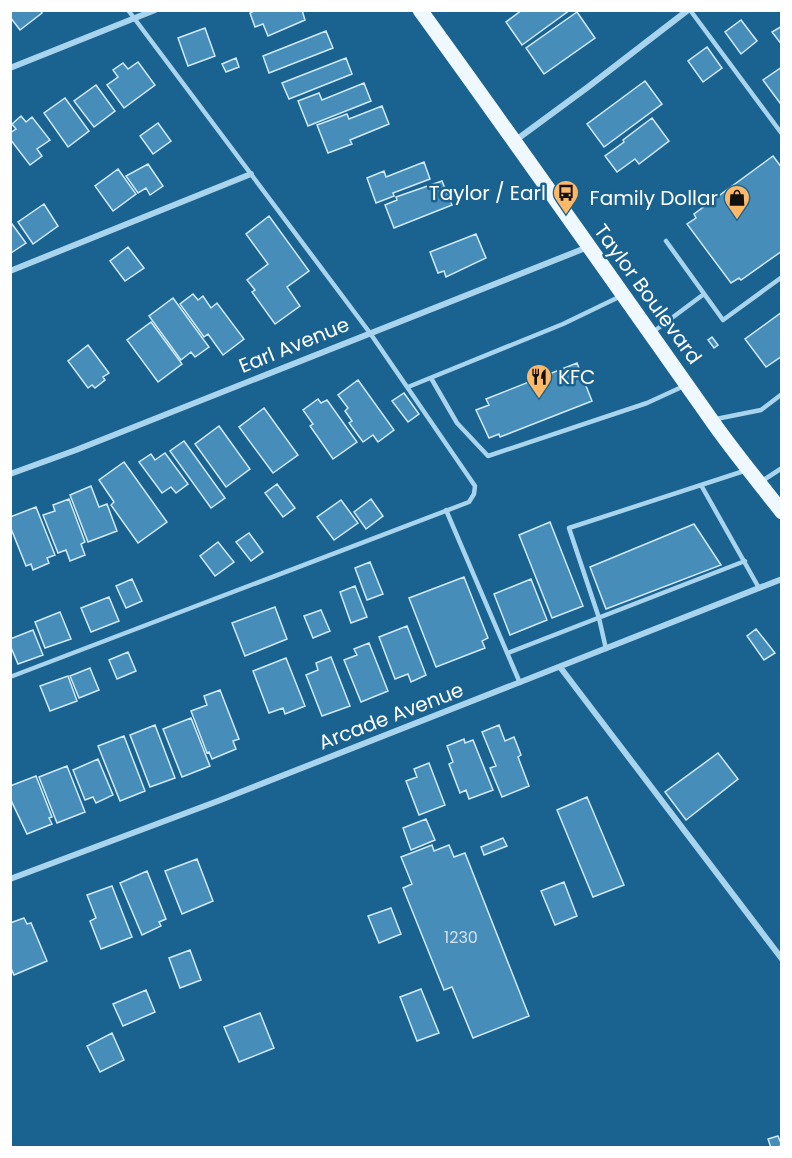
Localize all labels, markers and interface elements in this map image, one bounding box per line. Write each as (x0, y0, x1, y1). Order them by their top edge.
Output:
bus stop icon: Taylor / Earl (551, 178, 581, 216)
place label: Taylor / Earl (429, 179, 546, 207)
shop icon: Family Dollar (722, 183, 752, 221)
place label: Family Dollar (590, 184, 718, 212)
street label: Taylor Boulevard (588, 218, 708, 370)
street label: Earl Avenue (235, 310, 353, 380)
restaurant icon: KFC (524, 362, 554, 400)
place label: KFC (558, 363, 596, 391)
street label: Arcade Avenue (315, 676, 467, 756)
house number: 1230 (444, 926, 478, 949)

